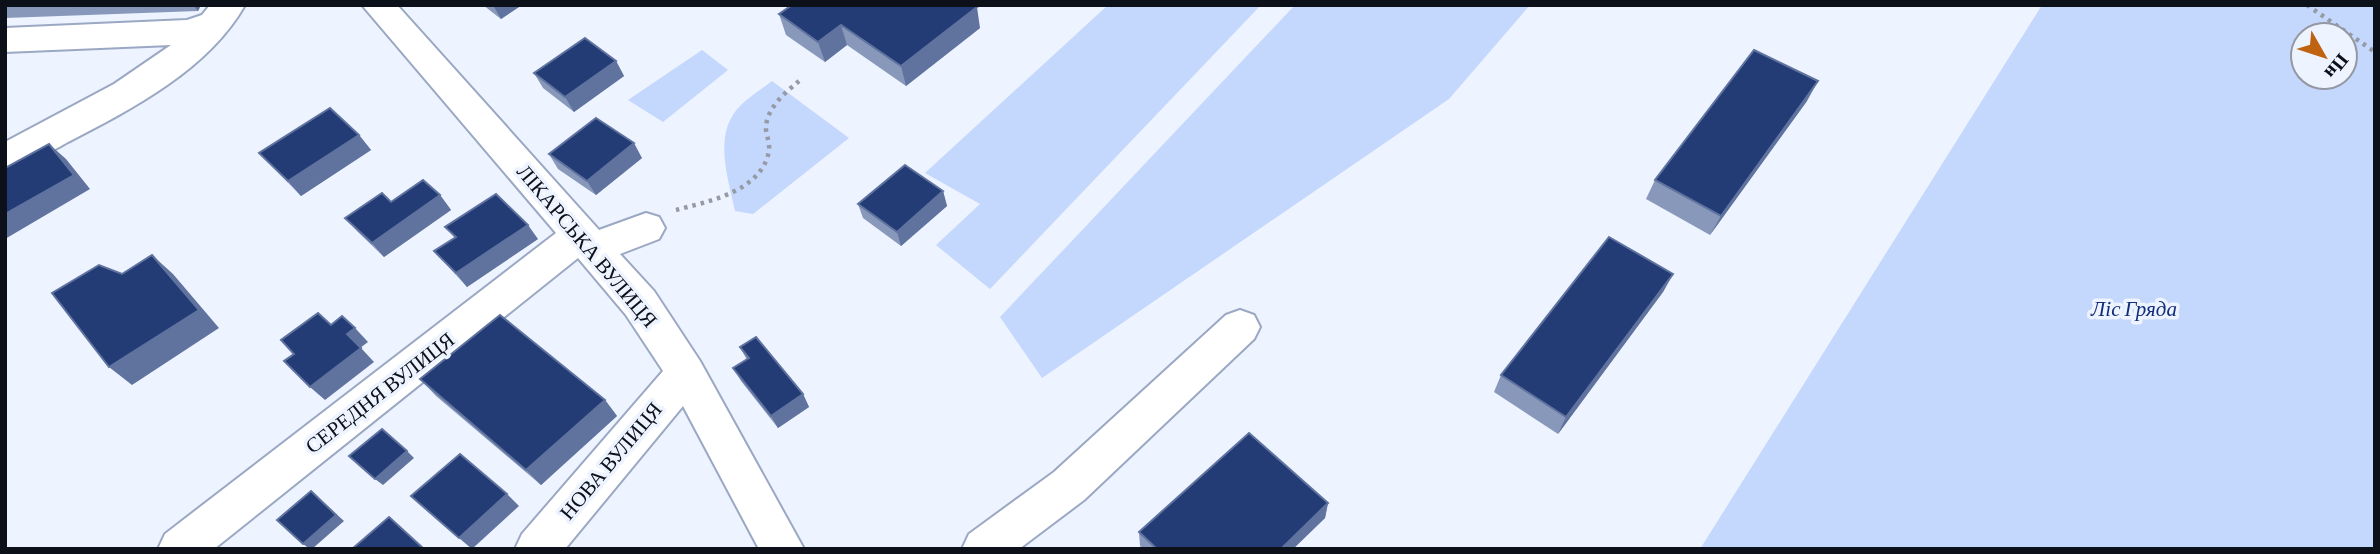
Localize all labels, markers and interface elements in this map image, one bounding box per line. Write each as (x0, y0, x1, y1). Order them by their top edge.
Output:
north arrow (2289, 21, 2359, 91)
text: Пн (2321, 50, 2353, 83)
street label: ЛІКАРСЬКА ВУЛИЦЯ (512, 160, 662, 332)
park label: Ліс Гряда (2090, 297, 2177, 321)
street label: СЕРЕДНЯ ВУЛИЦЯ (301, 327, 459, 459)
street label: НОВА ВУЛИЦЯ (555, 398, 667, 524)

